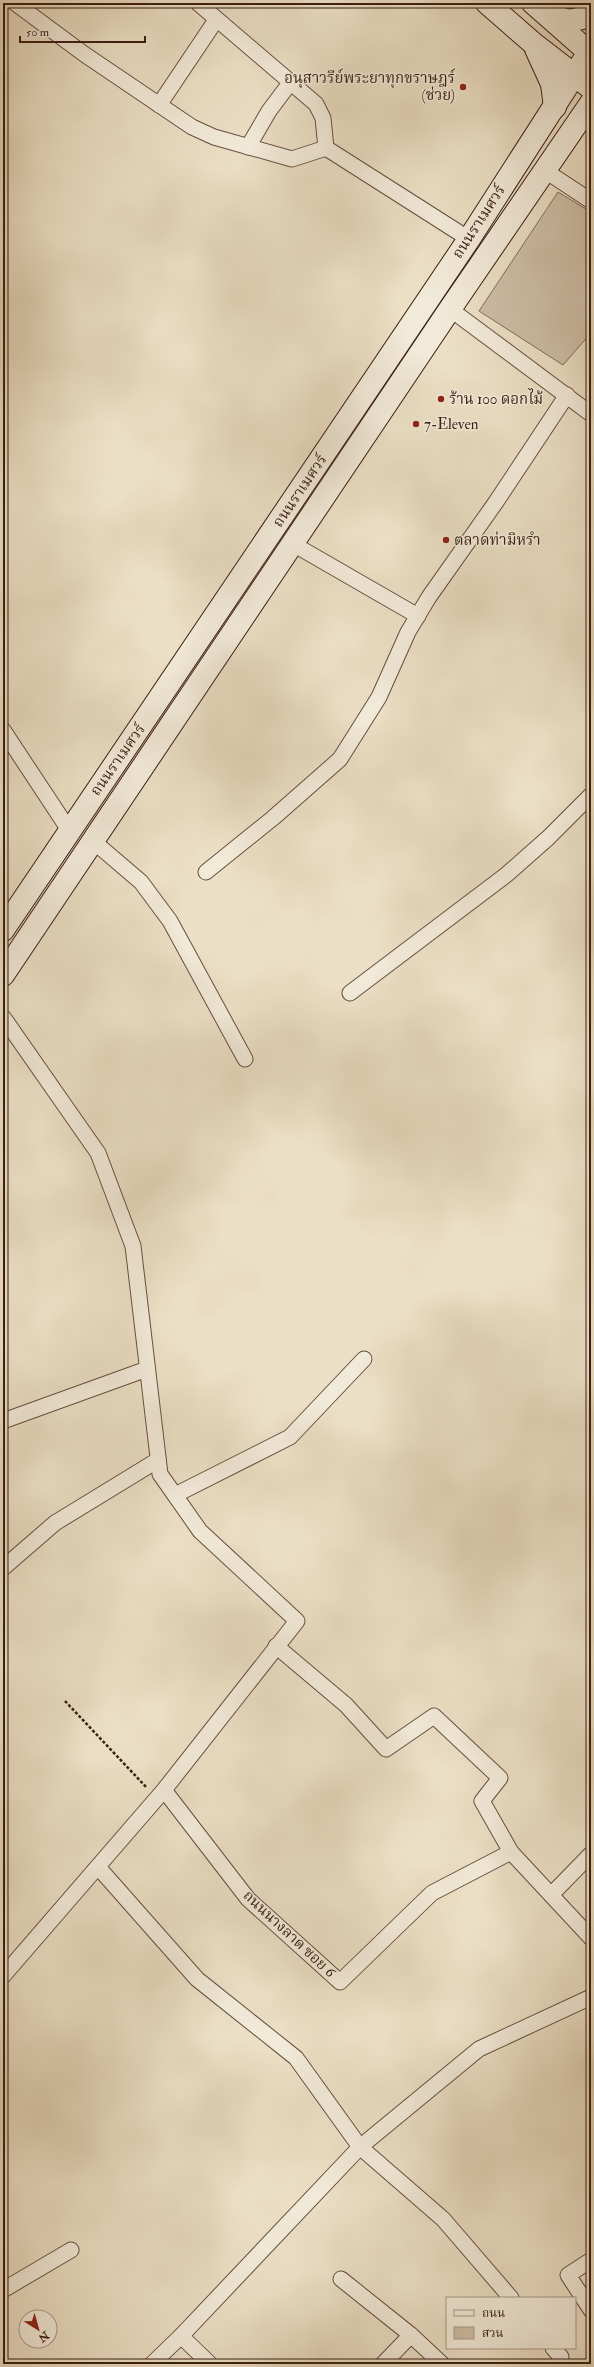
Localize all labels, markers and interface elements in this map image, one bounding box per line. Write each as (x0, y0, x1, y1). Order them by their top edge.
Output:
scale bar (20, 18, 145, 44)
text: 50 m (26, 25, 50, 40)
place label: อนุสาวรีย์พระยาทุกขราษฎร์ (ช่วย) (284, 68, 456, 105)
marker: อนุสาวรีย์พระยาทุกขราษฎร์ (ช่วย) (458, 82, 468, 92)
street label: ถนนราเมศวร์ (447, 181, 510, 262)
place label: ร้าน 100 ดอกไม้ (449, 388, 543, 409)
marker: ร้าน 100 ดอกไม้ (436, 394, 446, 404)
place label: 7-Eleven (424, 415, 479, 434)
marker: 7-Eleven (411, 419, 421, 429)
street label: ถนนราเมศวร์ (268, 450, 332, 531)
place label: ตลาดท่ามิหรำ (454, 531, 541, 550)
marker: ตลาดท่ามิหรำ (441, 535, 451, 545)
street label: ถนนราเมศวร์ (85, 719, 150, 800)
street label: ถนนนางลาด ซอย 6 (239, 1886, 340, 1983)
legend (446, 2297, 576, 2349)
text: ถนน (482, 2306, 505, 2321)
north arrow (18, 2309, 58, 2349)
text: สวน (482, 2326, 504, 2341)
text: N (35, 2328, 52, 2345)

